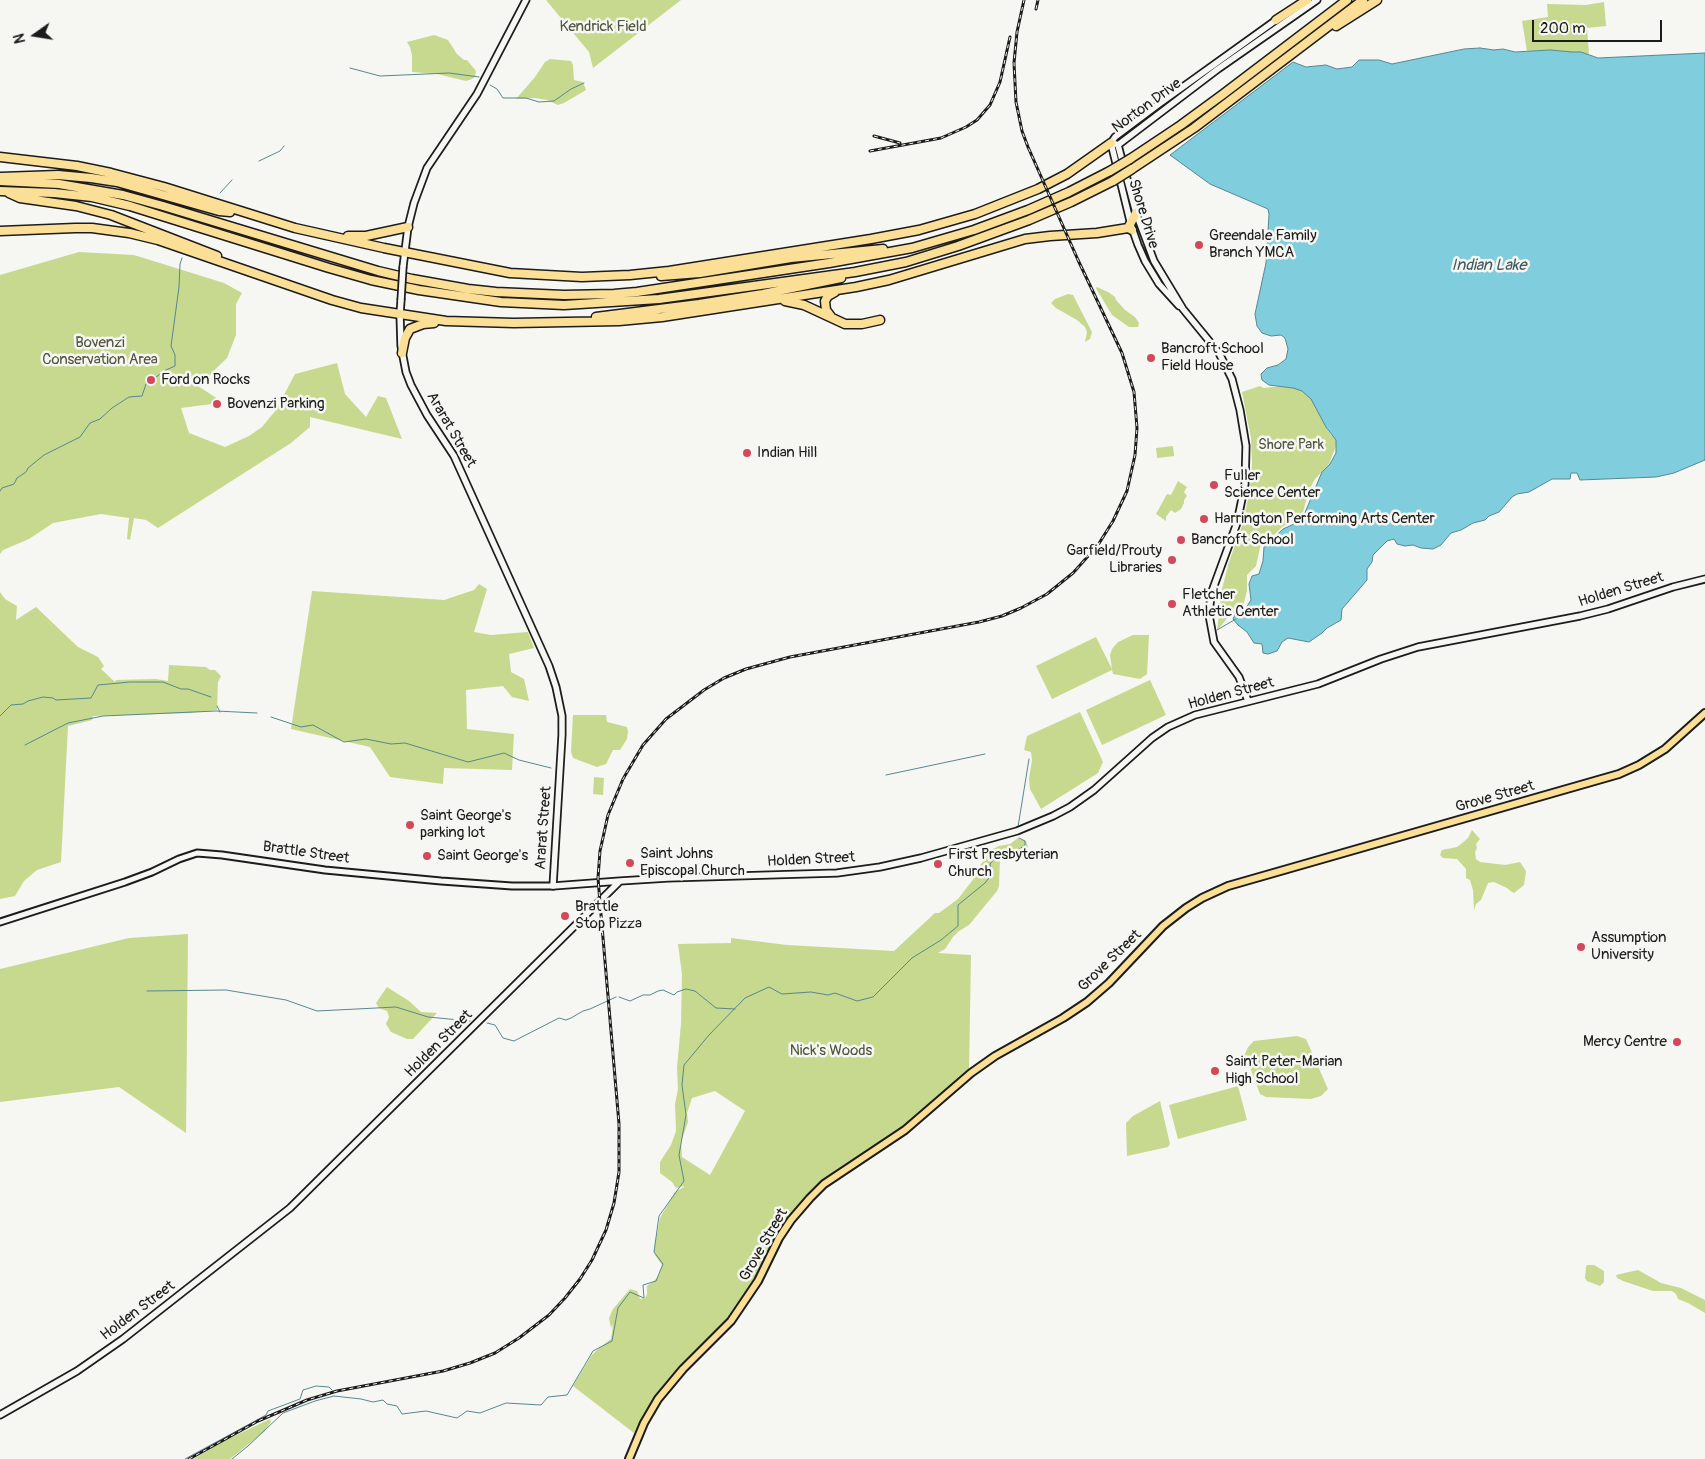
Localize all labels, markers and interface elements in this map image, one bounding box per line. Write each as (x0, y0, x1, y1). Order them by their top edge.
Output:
north arrow (10, 10, 60, 60)
scale bar (1535, 10, 1665, 42)
park label: Kendrick Field (559, 18, 647, 36)
text: 200 m (1540, 19, 1585, 38)
text: N (11, 32, 29, 45)
street label: Norton Drive (1109, 75, 1185, 137)
street label: Shore Drive (1124, 177, 1162, 251)
place label: Greendale Family Branch YMCA (1209, 227, 1317, 262)
marker: Greendale Family Branch YMCA (1193, 239, 1205, 251)
water label: Indian Lake (1452, 256, 1526, 276)
park label: Bovenzi Conservation Area (42, 334, 158, 369)
place label: Bancroft School Field House (1161, 340, 1264, 375)
marker: Bancroft School Field House (1145, 352, 1157, 364)
place label: Ford on Rocks (161, 371, 250, 389)
marker: Ford on Rocks (145, 374, 157, 386)
street label: Ararat Street (422, 389, 480, 471)
place label: Bovenzi Parking (227, 395, 324, 413)
marker: Bovenzi Parking (211, 398, 223, 410)
park label: Shore Park (1258, 436, 1324, 454)
place label: Indian Hill (757, 444, 817, 462)
marker: Indian Hill (741, 447, 753, 459)
place label: Fuller Science Center (1224, 467, 1320, 502)
marker: Fuller Science Center (1208, 479, 1220, 491)
place label: Harrington Performing Arts Center (1214, 510, 1435, 528)
marker: Harrington Performing Arts Center (1198, 513, 1210, 525)
place label: Bancroft School (1191, 531, 1294, 549)
marker: Bancroft School (1175, 534, 1187, 546)
place label: Garfield/Prouty Libraries (1066, 542, 1162, 577)
marker: Garfield/Prouty Libraries (1166, 554, 1178, 566)
street label: Holden Street (1576, 569, 1666, 611)
place label: Fletcher Athletic Center (1182, 586, 1279, 621)
marker: Fletcher Athletic Center (1166, 598, 1178, 610)
street label: Holden Street (1186, 674, 1276, 714)
street label: Grove Street (1454, 777, 1536, 817)
street label: Ararat Street (532, 786, 556, 870)
place label: Saint George's parking lot (420, 807, 511, 842)
marker: Saint George's parking lot (404, 819, 416, 831)
street label: Brattle Street (261, 838, 351, 868)
place label: Saint Johns Episcopal Church (640, 845, 745, 880)
place label: First Presbyterian Church (948, 846, 1058, 881)
place label: Saint George's (437, 847, 528, 865)
street label: Holden Street (767, 849, 855, 871)
marker: Saint George's (421, 850, 433, 862)
marker: Saint Johns Episcopal Church (624, 857, 636, 869)
marker: First Presbyterian Church (932, 858, 944, 870)
place label: Brattle Stop Pizza (575, 898, 642, 933)
marker: Brattle Stop Pizza (559, 910, 571, 922)
street label: Grove Street (1075, 926, 1145, 996)
place label: Assumption University (1591, 929, 1666, 964)
marker: Assumption University (1575, 941, 1587, 953)
street label: Holden Street (401, 1006, 477, 1082)
place label: Mercy Centre (1583, 1033, 1667, 1051)
marker: Mercy Centre (1671, 1036, 1683, 1048)
park label: Nick's Woods (790, 1042, 872, 1060)
place label: Saint Peter-Marian High School (1225, 1053, 1343, 1088)
marker: Saint Peter-Marian High School (1209, 1065, 1221, 1077)
street label: Grove Street (736, 1205, 792, 1285)
street label: Holden Street (97, 1277, 179, 1345)

